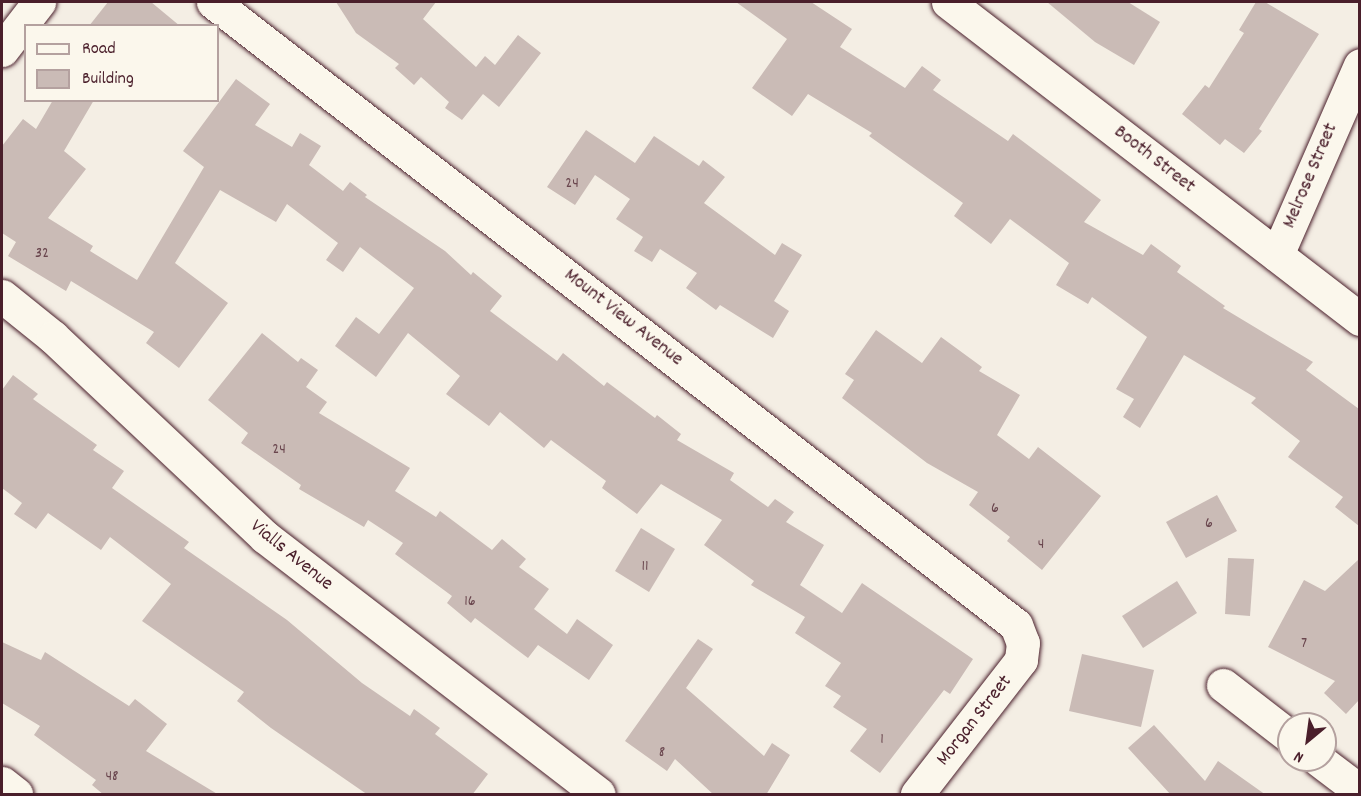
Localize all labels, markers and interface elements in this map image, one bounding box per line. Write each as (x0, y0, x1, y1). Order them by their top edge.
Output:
legend (24, 24, 219, 102)
text: Road (82, 37, 116, 62)
text: Building (82, 67, 134, 92)
street label: Melrose Street (1278, 120, 1344, 232)
street label: Booth Street (1108, 121, 1200, 199)
house number: 24 (565, 174, 579, 194)
house number: 32 (35, 244, 49, 264)
street label: Mount View Avenue (559, 264, 687, 372)
house number: 24 (272, 440, 286, 460)
house number: 6 (991, 499, 999, 519)
house number: 6 (1205, 514, 1213, 534)
street label: Vialls Avenue (245, 515, 337, 597)
house number: 4 (1038, 535, 1044, 555)
house number: 11 (641, 557, 649, 577)
house number: 16 (464, 592, 476, 612)
house number: 7 (1301, 634, 1307, 654)
street label: Morgan Street (932, 671, 1018, 771)
north arrow (1277, 712, 1337, 772)
house number: 1 (880, 730, 884, 750)
house number: 8 (659, 743, 665, 763)
text: N (1290, 744, 1308, 768)
house number: 48 (105, 767, 119, 787)

